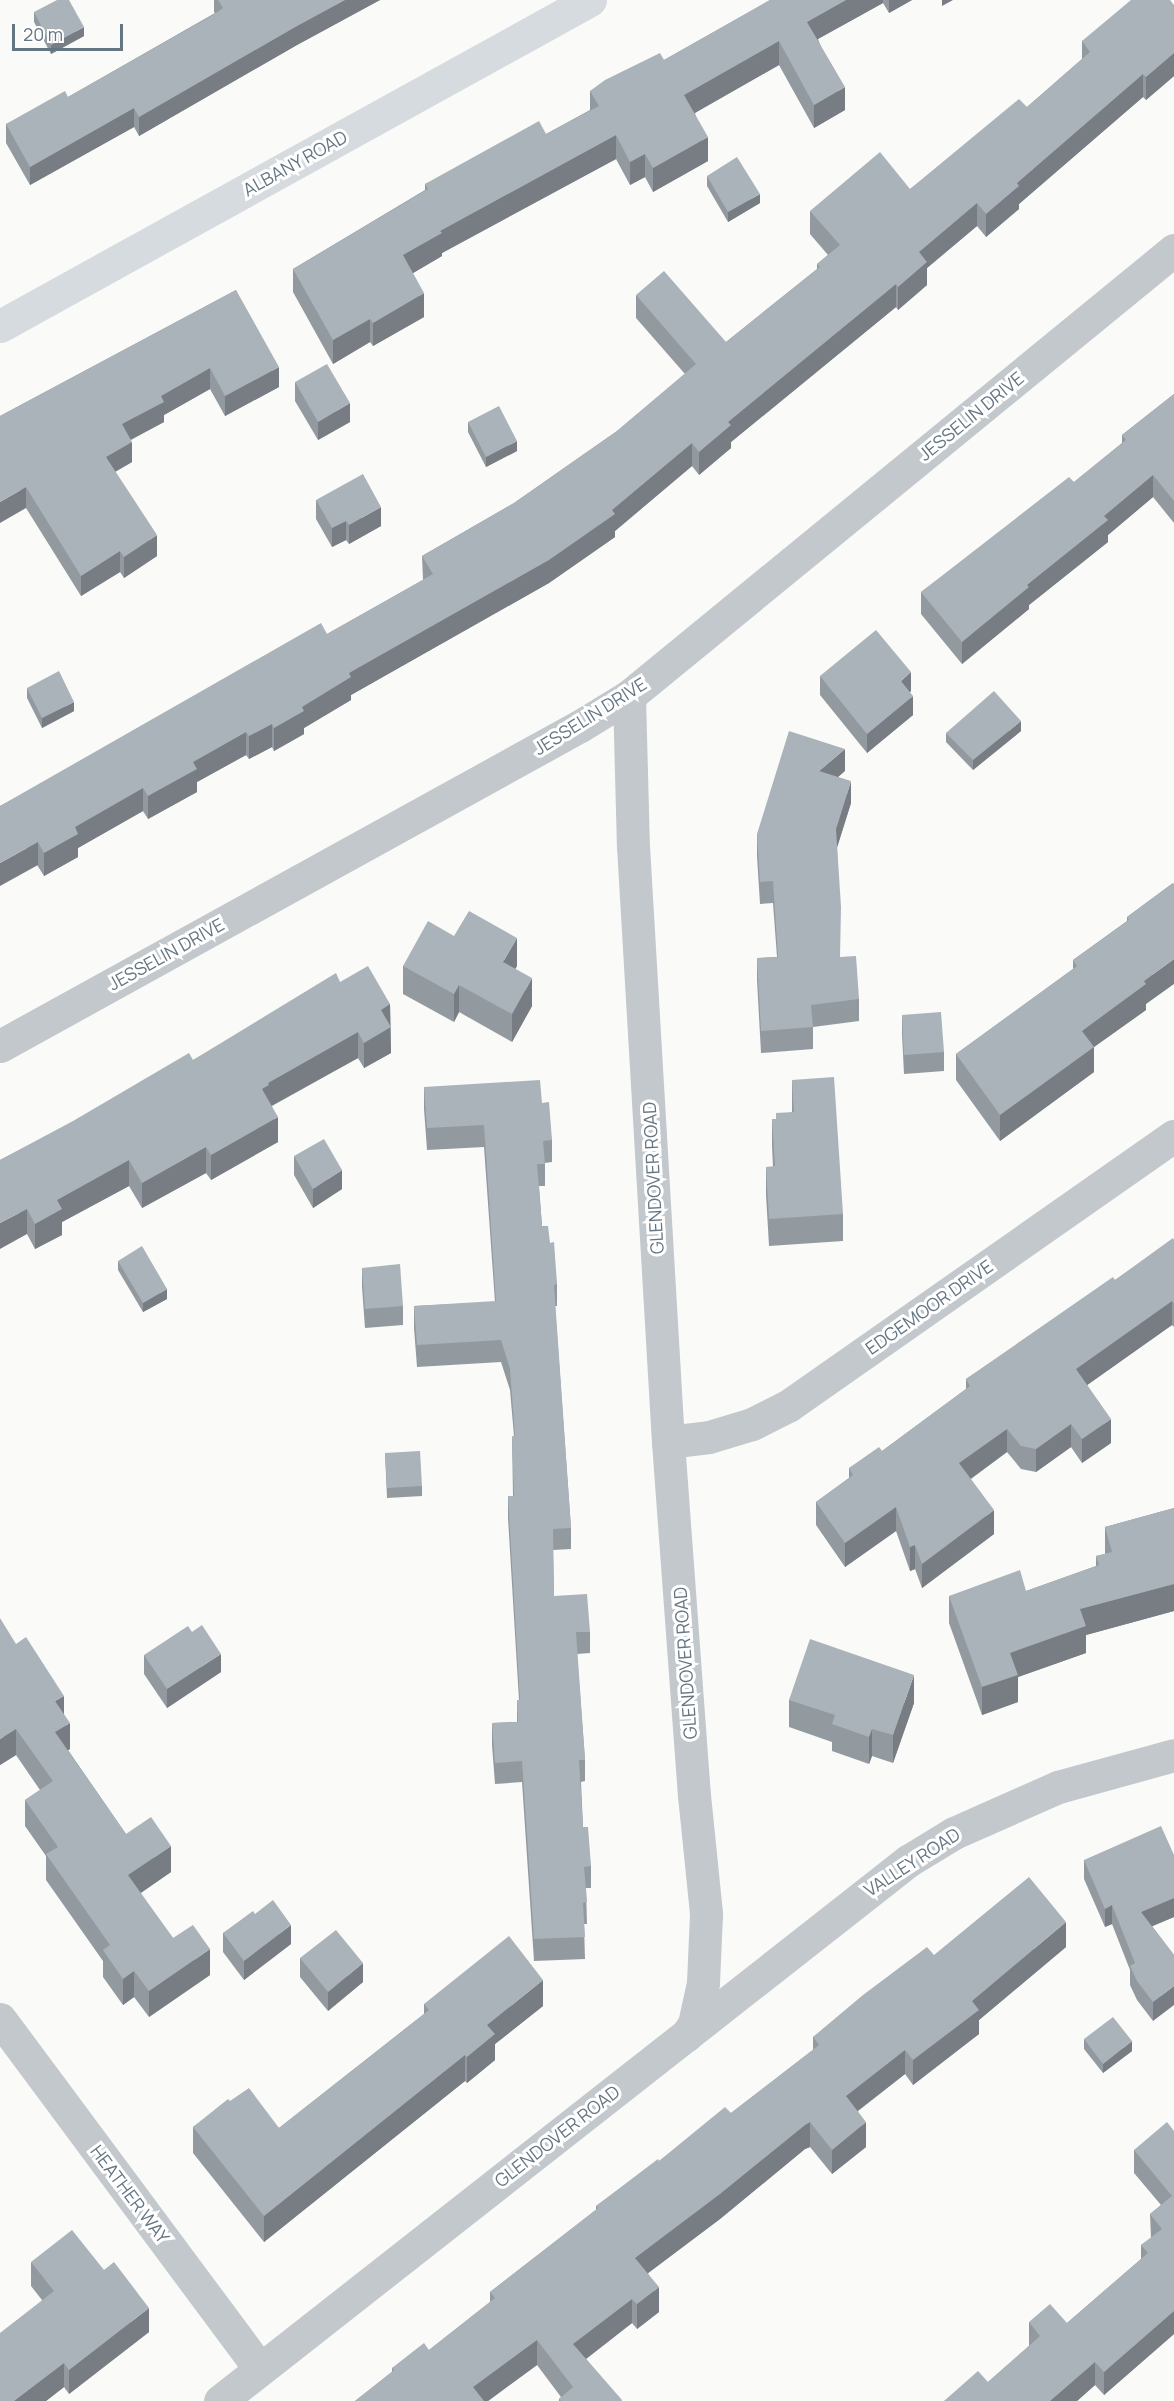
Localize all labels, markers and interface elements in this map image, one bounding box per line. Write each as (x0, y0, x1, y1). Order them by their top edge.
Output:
scale bar (15, 12, 126, 50)
text: 20 m (23, 22, 63, 46)
street label: ALBANY ROAD (239, 125, 351, 201)
street label: JESSELIN DRIVE (914, 367, 1028, 465)
street label: JESSELIN DRIVE (530, 673, 650, 759)
street label: JESSELIN DRIVE (104, 913, 228, 995)
street label: GLENDOVER ROAD (638, 1101, 668, 1255)
street label: EDGEMOOR DRIVE (861, 1255, 997, 1359)
street label: GLENDOVER ROAD (669, 1586, 701, 1740)
street label: VALLEY ROAD (860, 1823, 964, 1901)
street label: GLENDOVER ROAD (490, 2081, 624, 2191)
street label: HEATHER WAY (86, 2141, 174, 2247)

